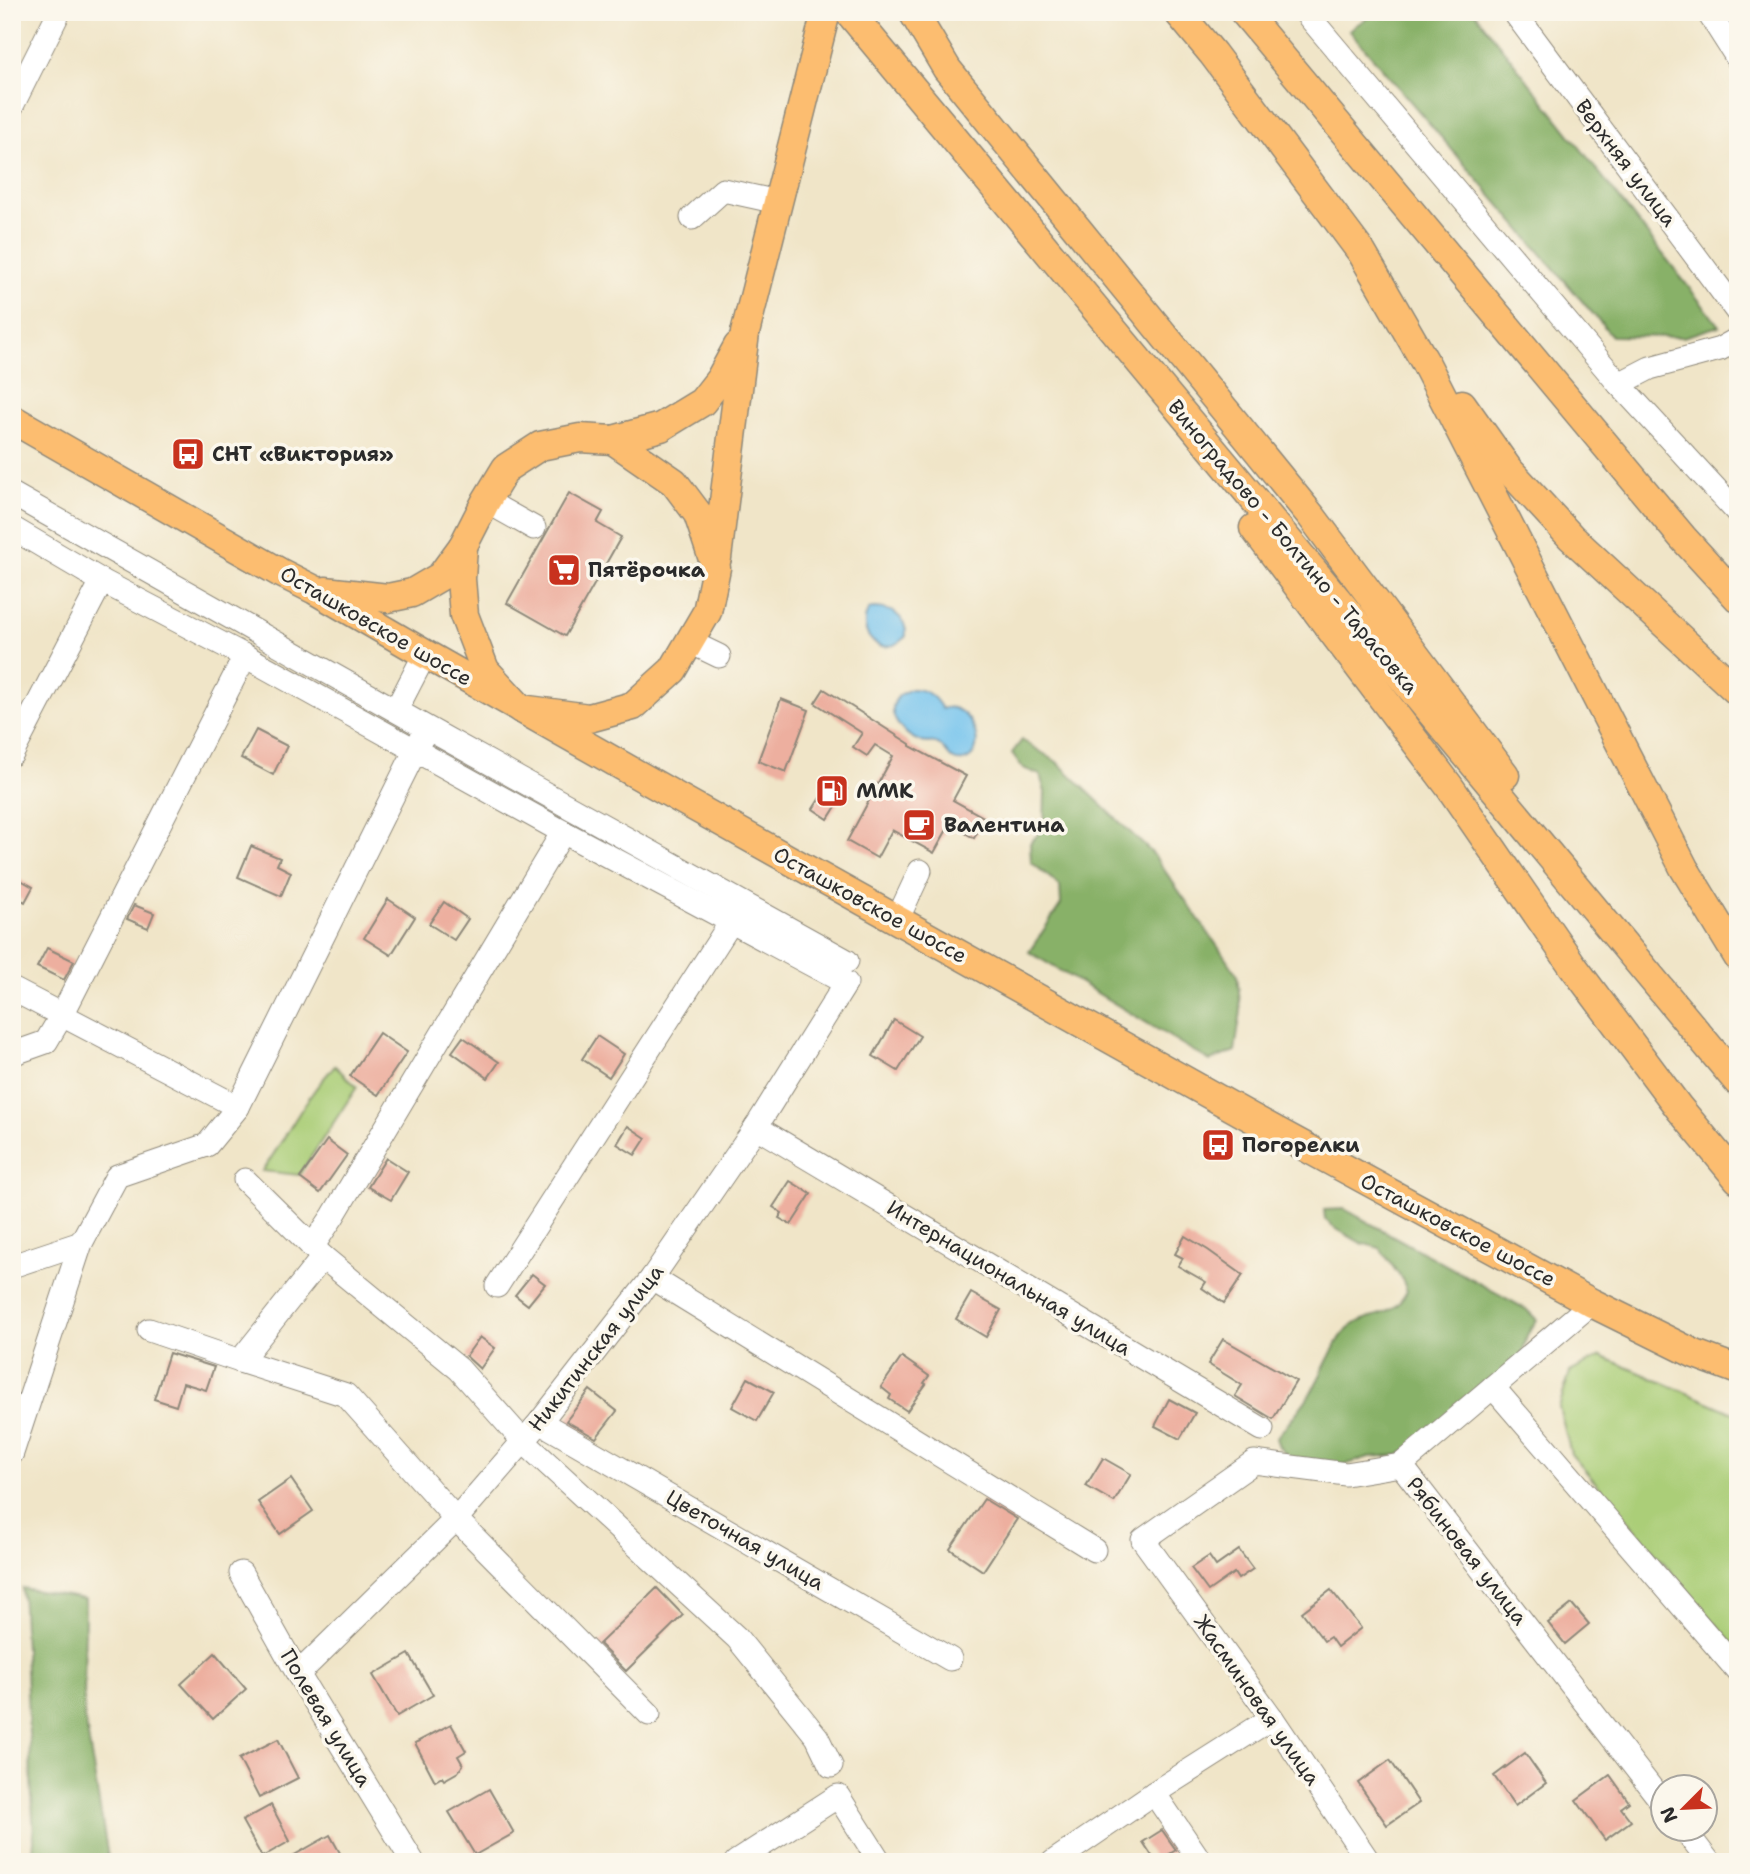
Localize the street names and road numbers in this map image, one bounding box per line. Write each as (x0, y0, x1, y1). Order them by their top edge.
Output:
street label: Верхняя улица (1569, 94, 1683, 232)
street label: Виноградово - Болтино - Тарасовка (1161, 394, 1425, 700)
street label: Осташковское шоссе (275, 560, 477, 692)
street label: Осташковское шоссе (768, 840, 972, 970)
street label: Осташковское шоссе (1356, 1167, 1560, 1293)
street label: Интернациональная улица (882, 1194, 1136, 1362)
street label: Никитинская улица (522, 1259, 670, 1437)
street label: Рябиновая улица (1400, 1471, 1534, 1631)
street label: Цветочная улица (661, 1483, 829, 1597)
street label: Жасминовая улица (1187, 1609, 1327, 1791)
street label: Полевая улица (274, 1644, 378, 1792)

